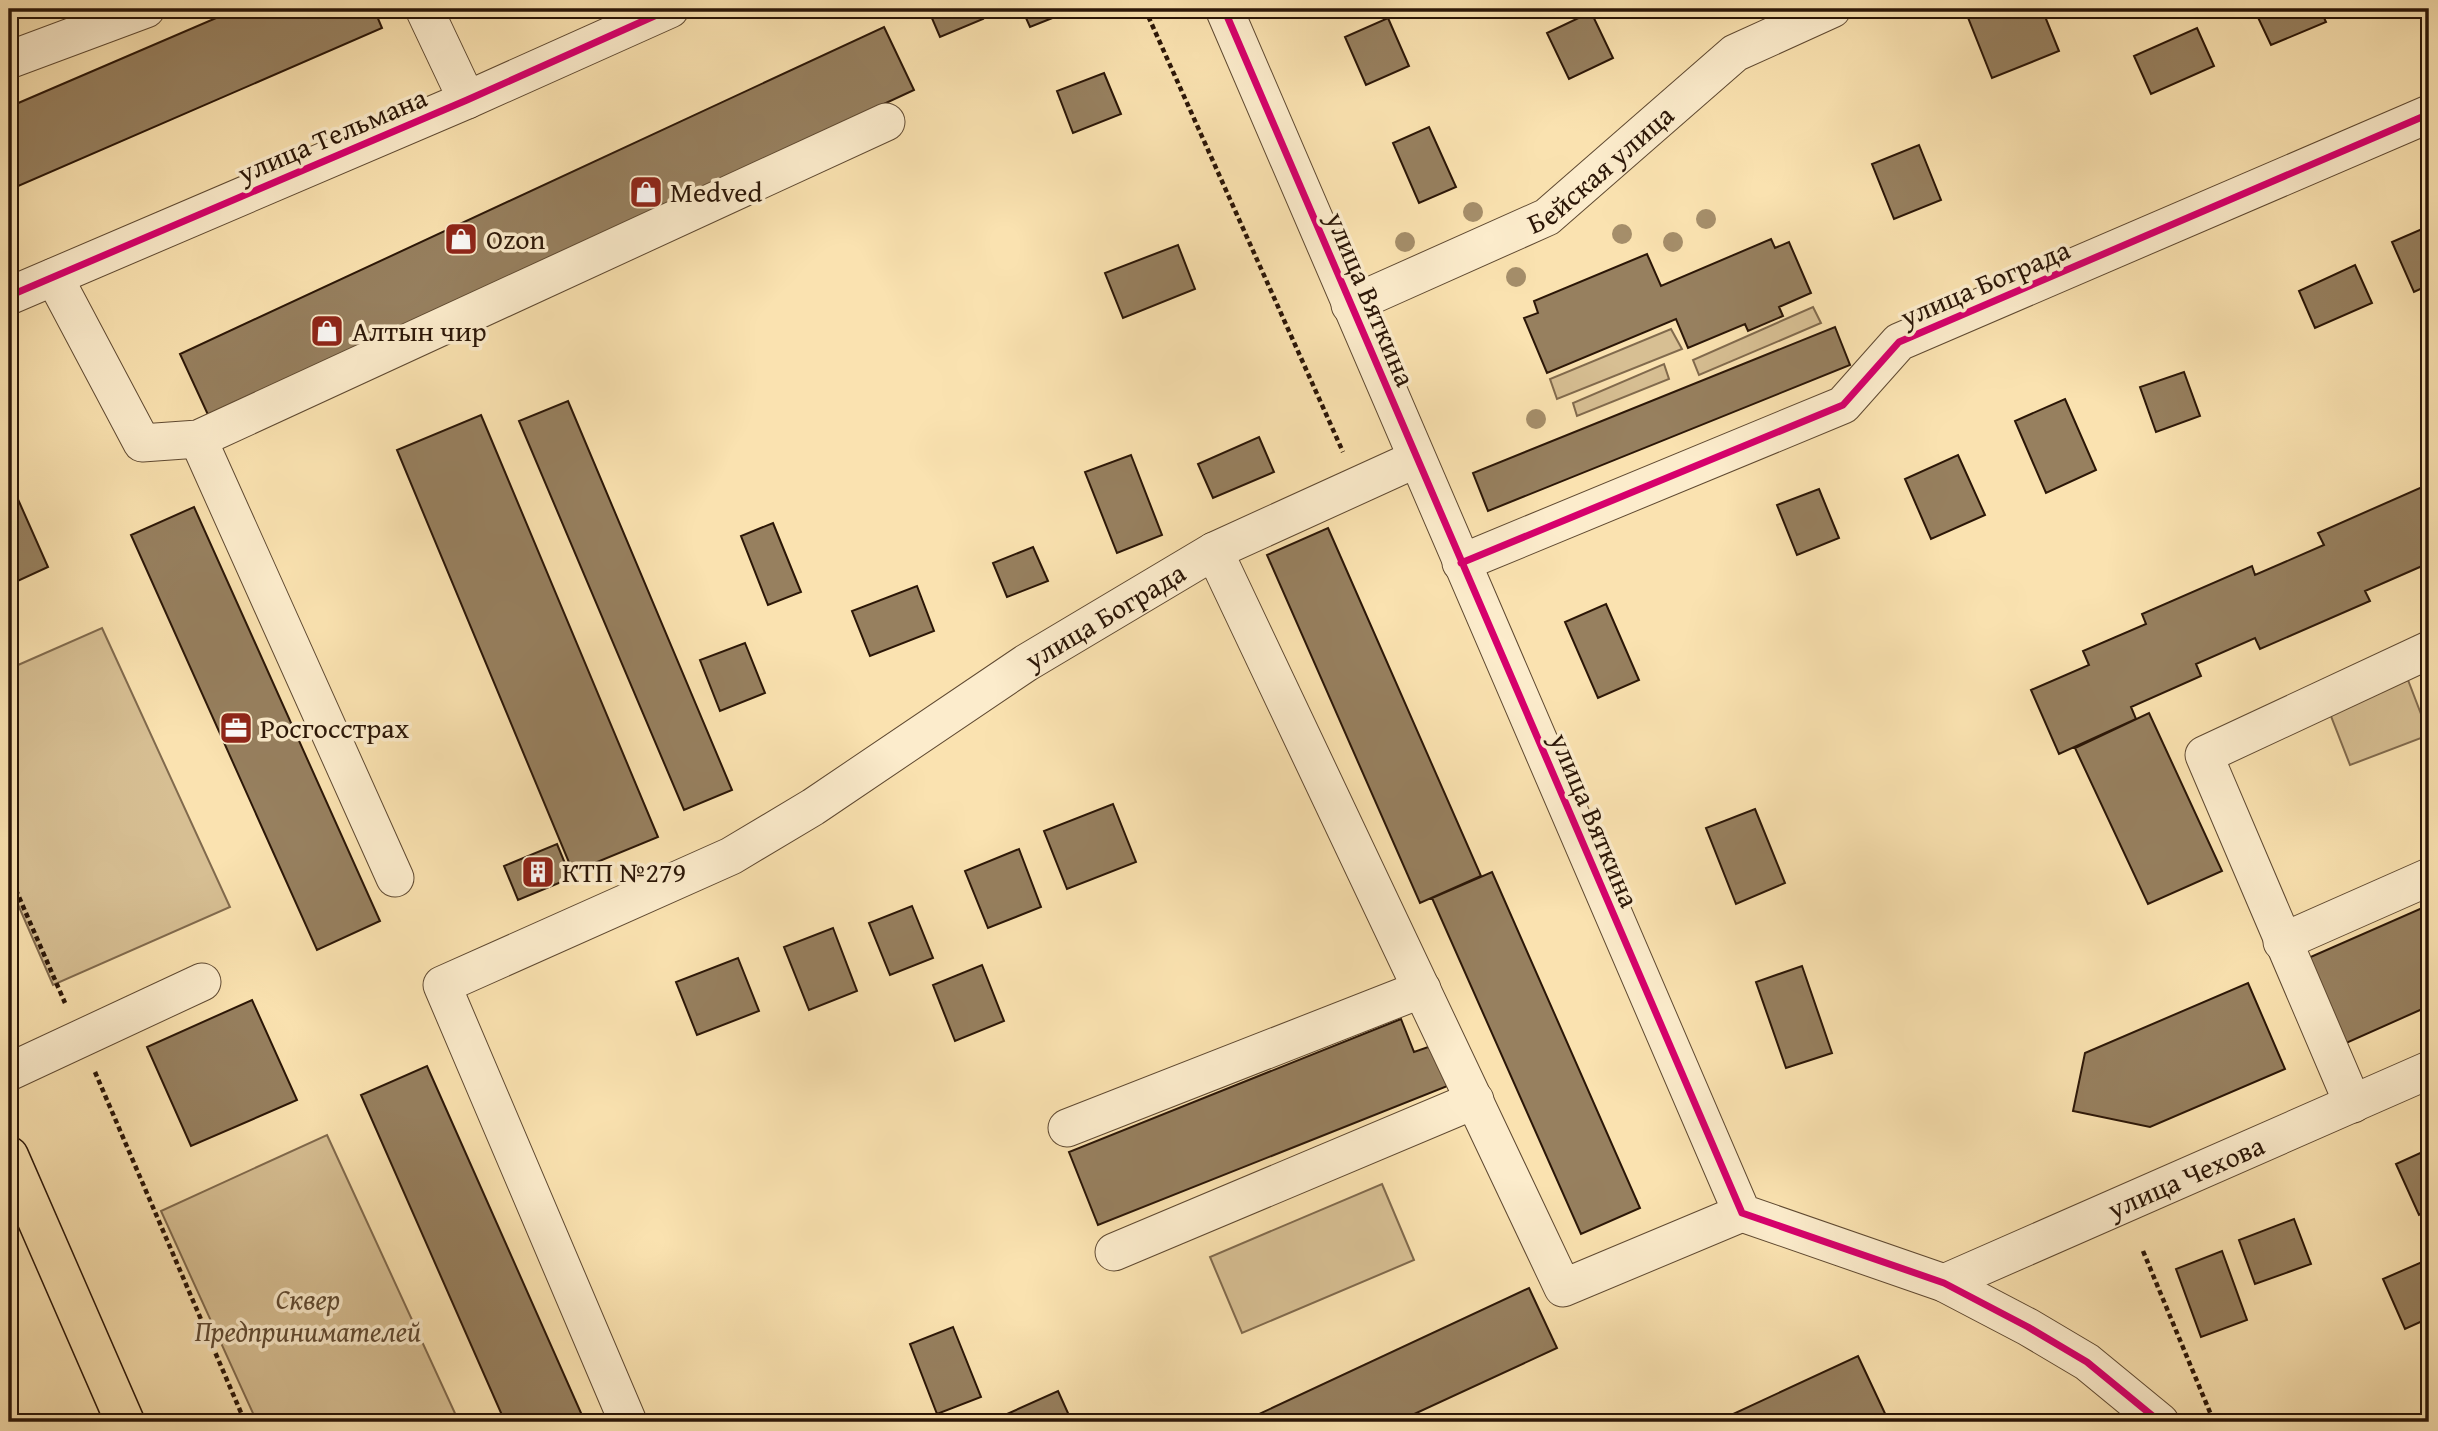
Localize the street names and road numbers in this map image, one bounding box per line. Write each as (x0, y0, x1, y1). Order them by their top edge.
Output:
street label: улица Тельмана (230, 76, 433, 193)
street label: Бейская улица (1520, 94, 1683, 243)
street label: улица Вяткина (1316, 204, 1427, 393)
street label: улица Бограда (1893, 228, 2077, 337)
street label: улица Бограда (1016, 551, 1193, 680)
street label: улица Вяткина (1540, 725, 1651, 914)
street label: улица Чехова (2100, 1124, 2271, 1229)

